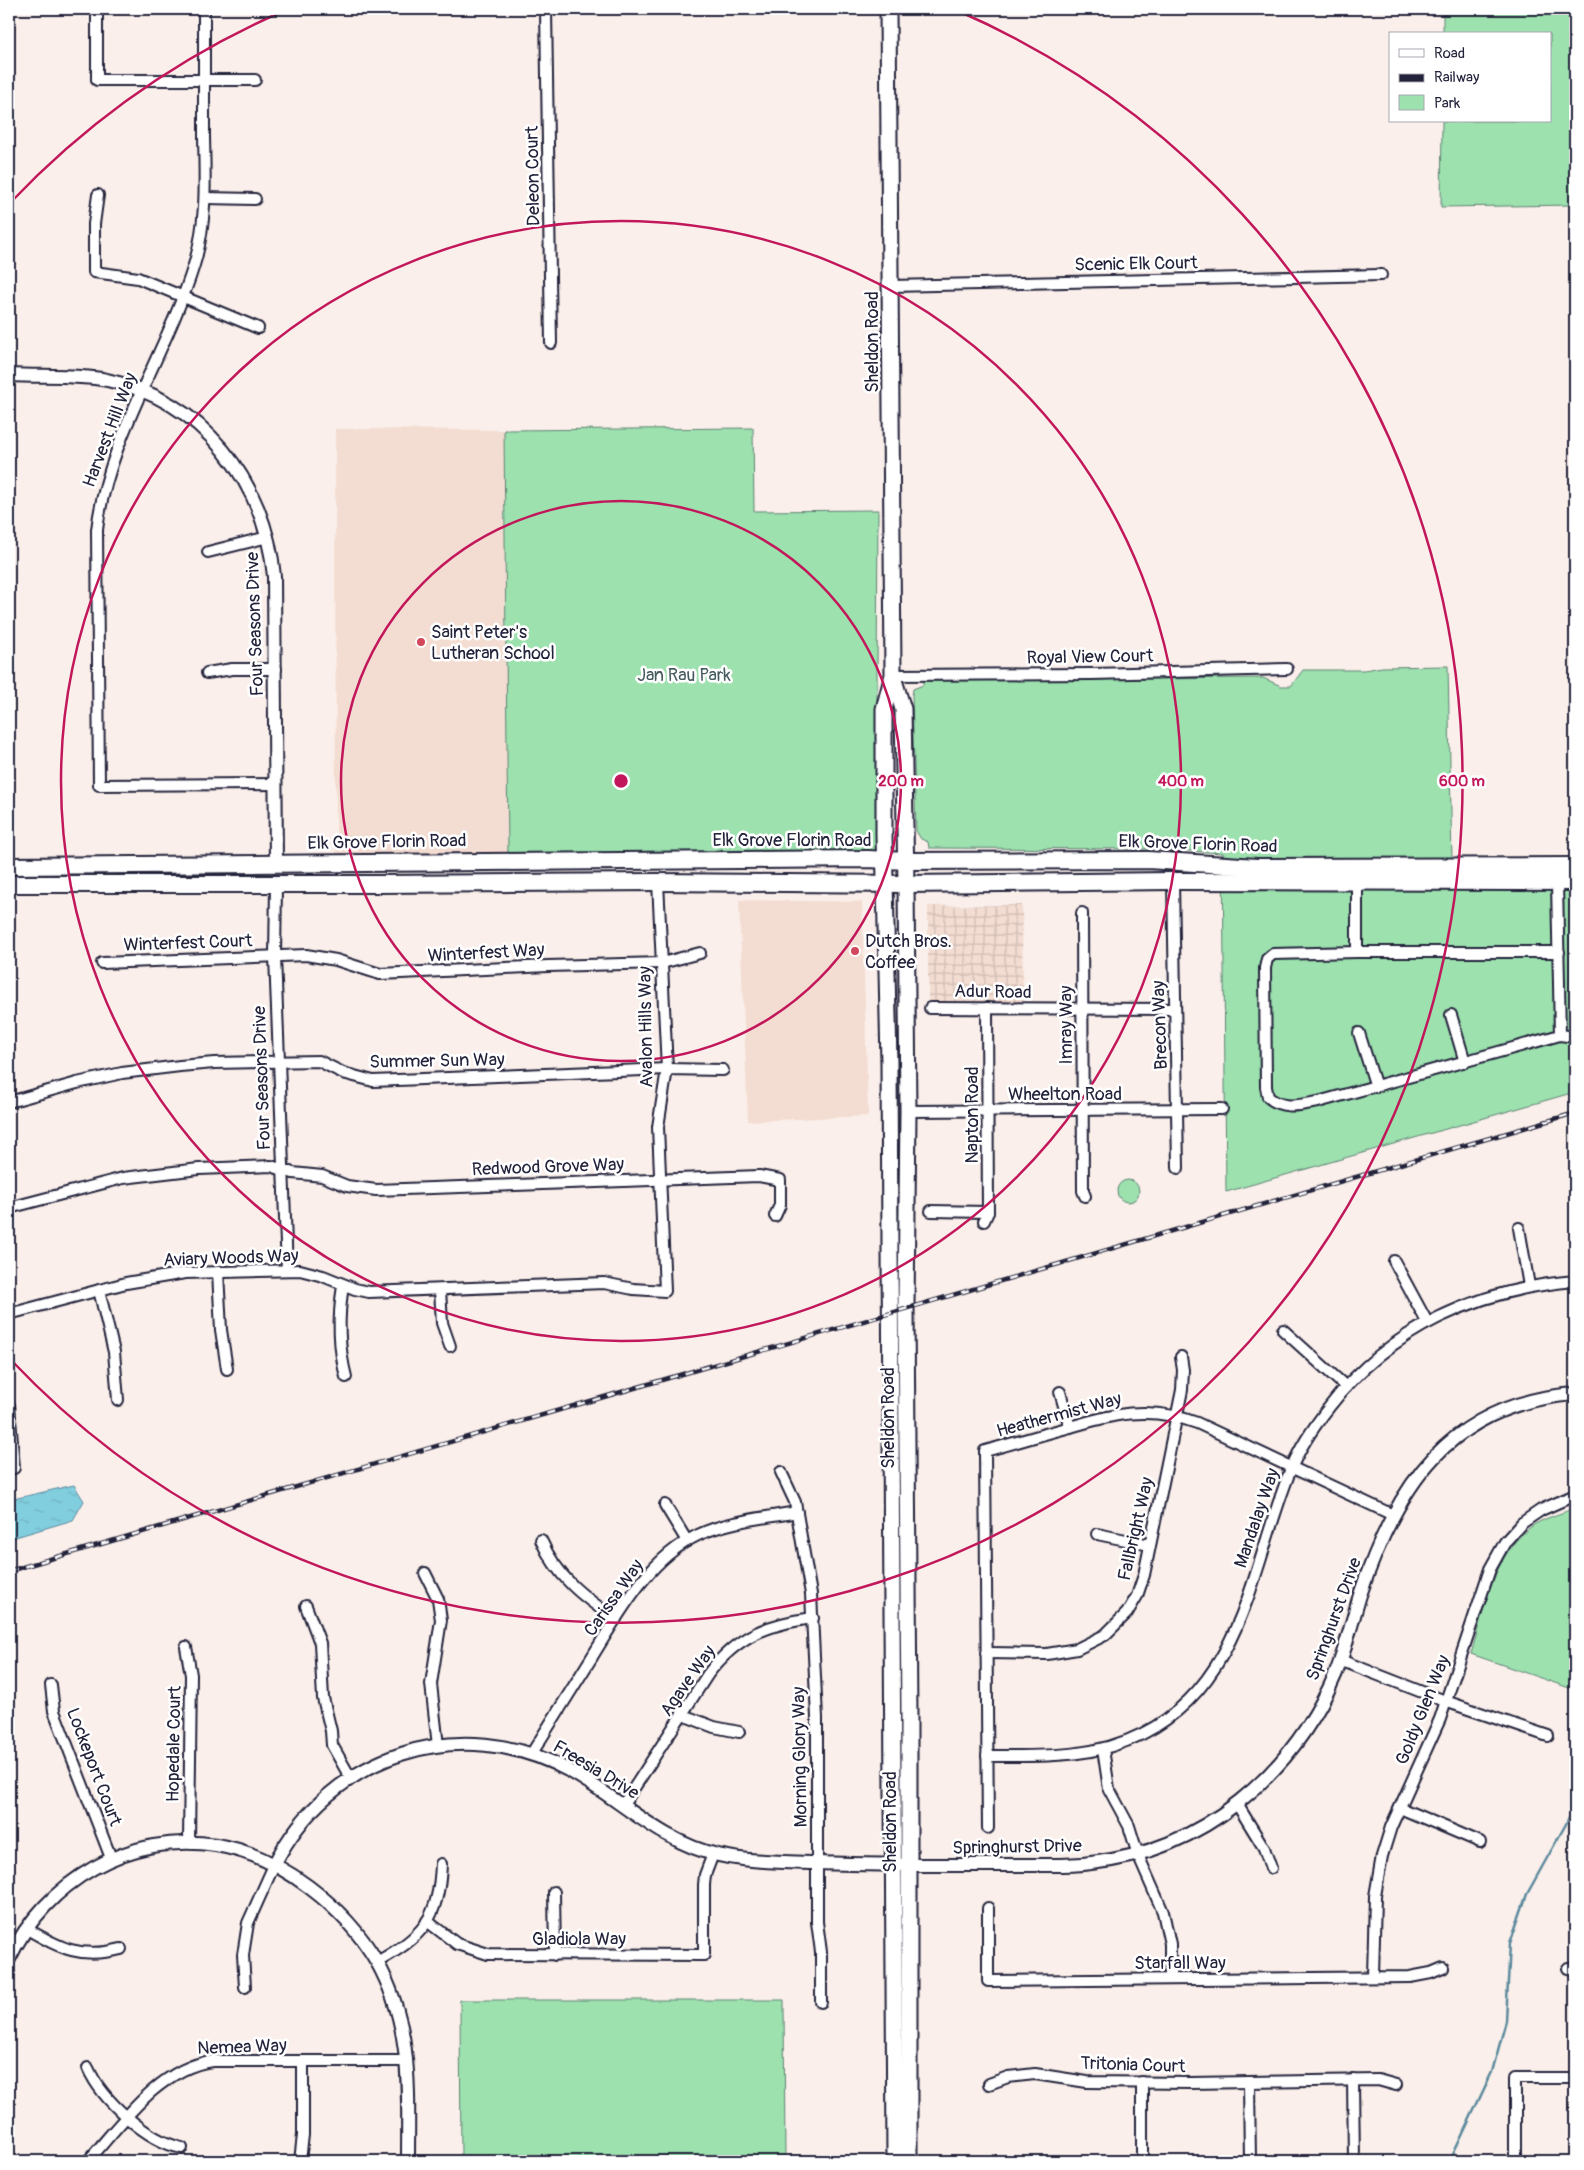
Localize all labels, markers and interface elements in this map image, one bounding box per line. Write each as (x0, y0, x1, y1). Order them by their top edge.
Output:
legend (1389, 32, 1552, 122)
text: Road (1434, 44, 1465, 63)
text: Railway (1434, 68, 1480, 87)
text: Park (1434, 94, 1461, 113)
street label: Deleon Court (521, 125, 545, 226)
street label: Scenic Elk Court (1074, 251, 1199, 277)
street label: Sheldon Road (861, 291, 884, 393)
street label: Harvest Hill Way (78, 369, 143, 491)
street label: Four Seasons Drive (241, 551, 269, 697)
place label: Saint Peter's Lutheran School (431, 621, 555, 665)
marker: Saint Peter's Lutheran School (415, 636, 427, 648)
street label: Royal View Court (1026, 644, 1154, 670)
park label: Jan Rau Park (637, 664, 731, 687)
centre of rings (612, 772, 630, 790)
text: 200 m (878, 772, 924, 791)
text: 400 m (1158, 772, 1204, 791)
text: 600 m (1439, 772, 1485, 791)
street label: Elk Grove Florin Road (307, 829, 467, 855)
street label: Elk Grove Florin Road (712, 829, 872, 852)
street label: Elk Grove Florin Road (1118, 830, 1278, 858)
street label: Winterfest Court (123, 929, 253, 957)
place label: Dutch Bros. Coffee (865, 930, 952, 974)
street label: Winterfest Way (427, 938, 545, 968)
marker: Dutch Bros. Coffee (849, 945, 861, 957)
street label: Avalon Hills Way (633, 966, 659, 1088)
street label: Adur Road (954, 980, 1032, 1004)
street label: Brecon Way (1147, 980, 1173, 1070)
street label: Imray Way (1055, 985, 1078, 1064)
street label: Four Seasons Drive (248, 1005, 276, 1151)
street label: Summer Sun Way (369, 1048, 505, 1074)
street label: Napton Road (961, 1066, 984, 1164)
street label: Wheelton Road (1008, 1083, 1122, 1106)
street label: Redwood Grove Way (471, 1153, 625, 1181)
street label: Aviary Woods Way (163, 1244, 299, 1272)
street label: Sheldon Road (877, 1367, 900, 1469)
street label: Heathermist Way (994, 1387, 1124, 1443)
street label: Mandalay Way (1229, 1465, 1285, 1571)
street label: Fallbright Way (1113, 1475, 1159, 1583)
street label: Springhurst Drive (1301, 1554, 1367, 1684)
street label: Carissa Way (579, 1555, 649, 1641)
street label: Agave Way (655, 1641, 721, 1721)
street label: Goldy Glen Way (1391, 1651, 1456, 1768)
street label: Hopedale Court (161, 1685, 187, 1802)
street label: Morning Glory Way (787, 1686, 813, 1827)
street label: Lockeport Court (61, 1705, 127, 1830)
street label: Freesia Drive (549, 1735, 643, 1805)
street label: Sheldon Road (879, 1771, 902, 1873)
street label: Springhurst Drive (952, 1834, 1082, 1860)
street label: Gladiola Way (532, 1928, 626, 1951)
street label: Starfall Way (1134, 1952, 1226, 1975)
street label: Nemea Way (197, 2034, 287, 2060)
street label: Tritonia Court (1080, 2052, 1187, 2078)

